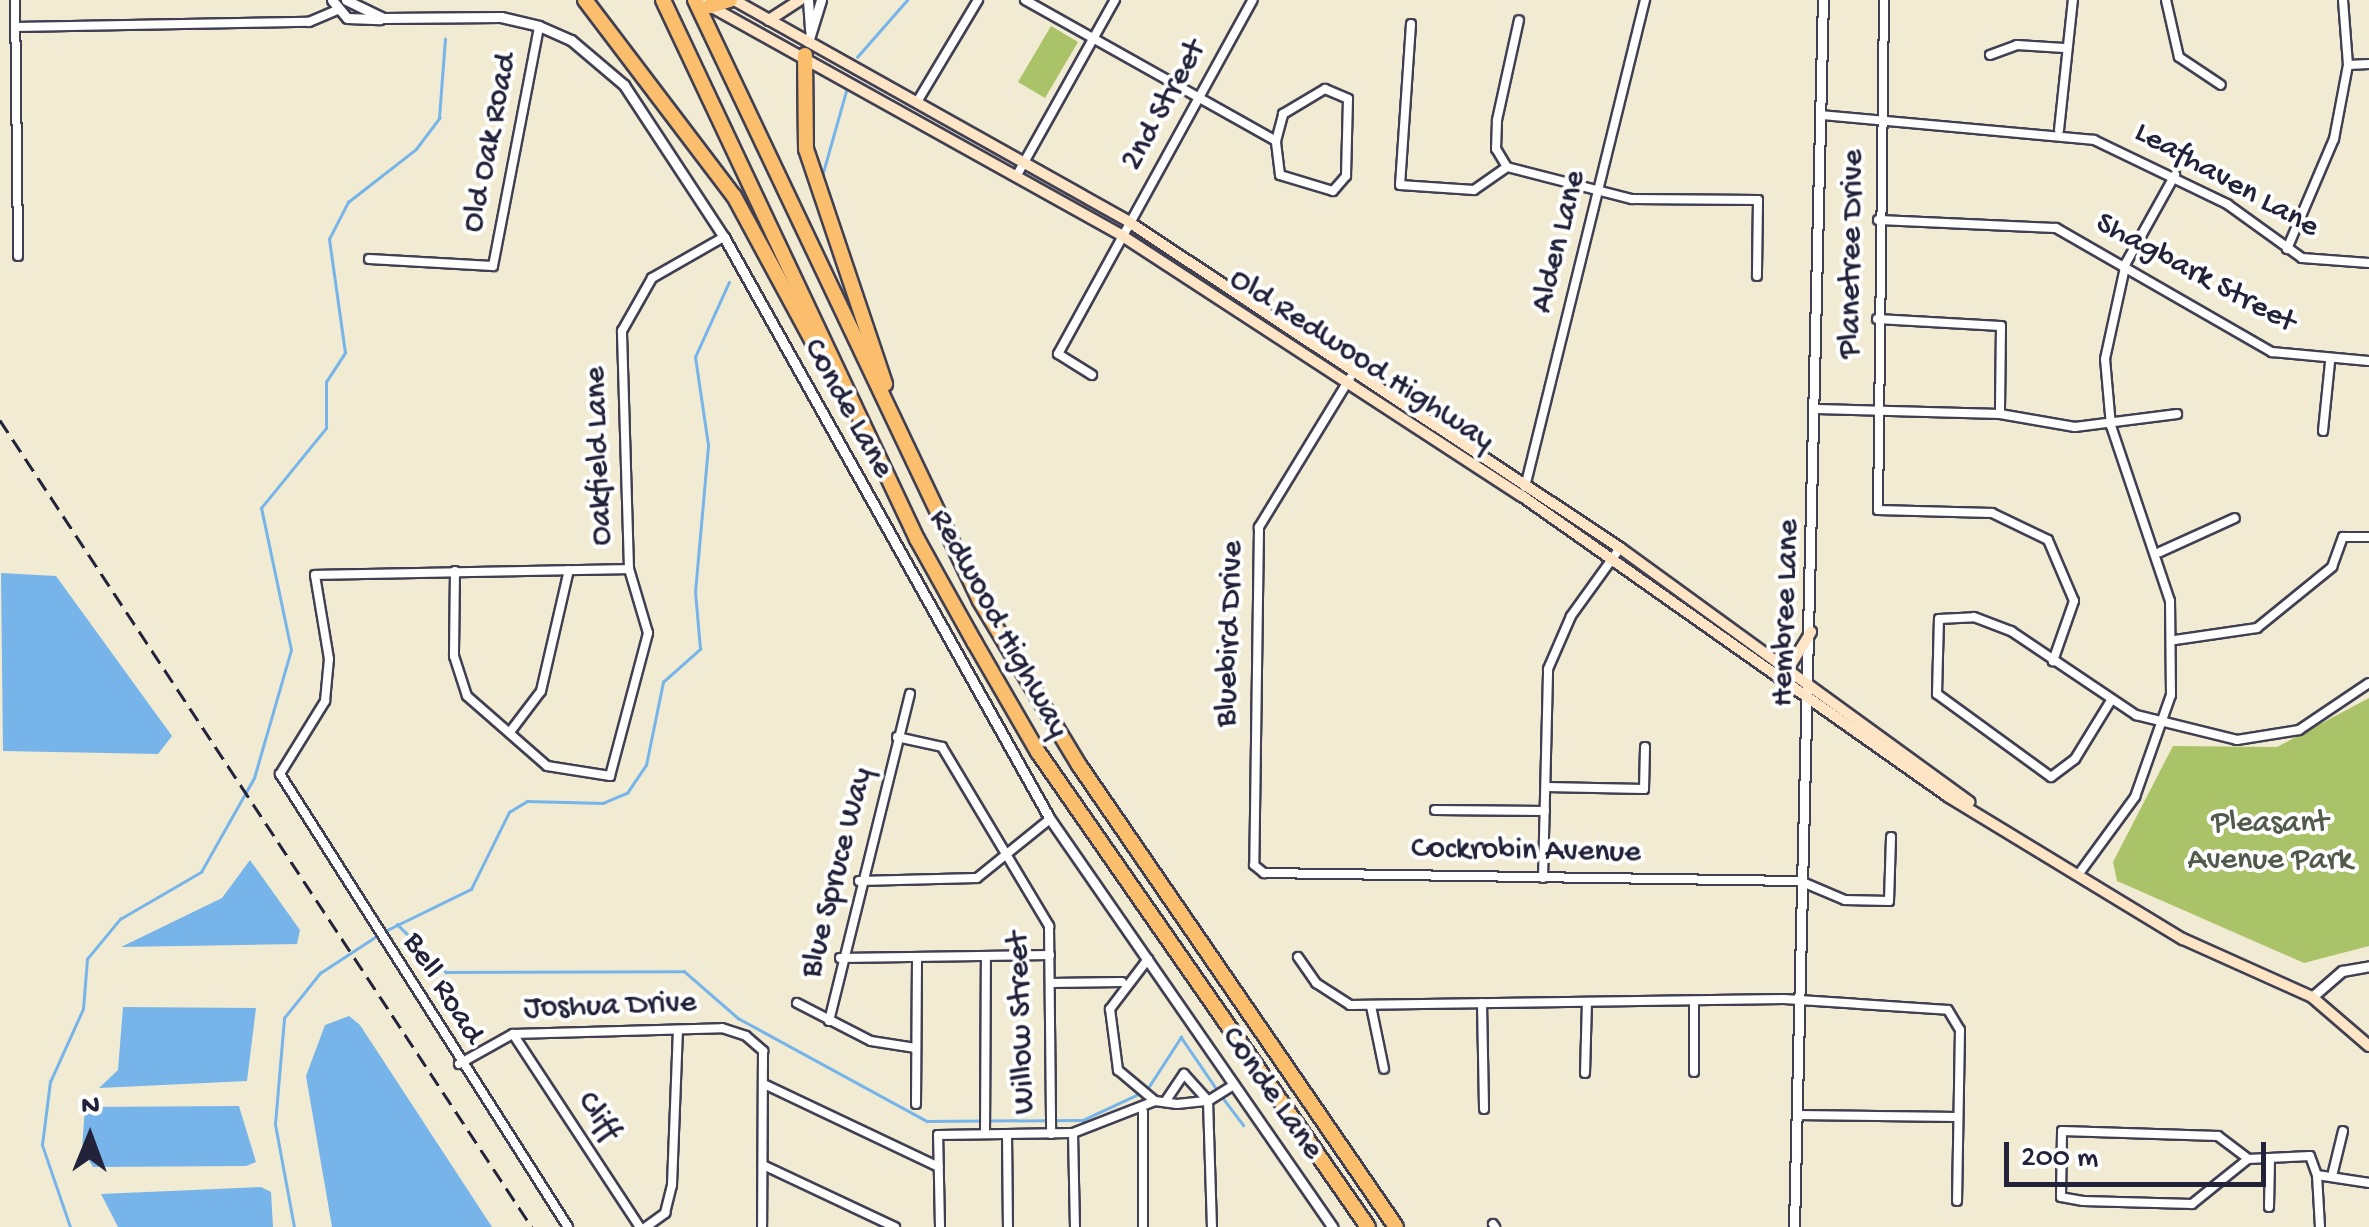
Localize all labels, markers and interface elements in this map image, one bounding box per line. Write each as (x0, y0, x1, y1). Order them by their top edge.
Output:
street label: 2nd Street (1114, 34, 1216, 178)
street label: Old Oak Road (455, 50, 527, 236)
street label: Leafhaven Lane (2127, 114, 2325, 248)
street label: Planetree Drive (1832, 149, 1874, 359)
street label: Alden Lane (1524, 167, 1596, 317)
street label: Shagbark Street (2088, 205, 2302, 343)
street label: Old Redwood Highway (1221, 261, 1501, 461)
street label: Conde Lane (793, 333, 901, 485)
street label: Oakfield Lane (578, 366, 622, 546)
street label: Redwood Highway (919, 503, 1077, 745)
street label: Hembree Lane (1765, 519, 1809, 707)
street label: Bluebird Drive (1209, 540, 1253, 728)
street label: Blue Spruce Way (793, 764, 883, 982)
park label: Pleasant Avenue Park (2188, 806, 2352, 881)
street label: Cockrobin Avenue (1411, 831, 1641, 873)
street label: Bell Road (393, 926, 491, 1052)
street label: Willow Street (1001, 931, 1045, 1115)
street label: Joshua Drive (523, 985, 697, 1029)
street label: Conde Lane (1211, 1020, 1331, 1168)
street label: Cliff (567, 1085, 627, 1149)
north arrow (40, 1087, 140, 1187)
text: N (81, 1090, 100, 1123)
scale bar (2009, 1122, 2272, 1184)
text: 200 m (2021, 1142, 2098, 1177)

